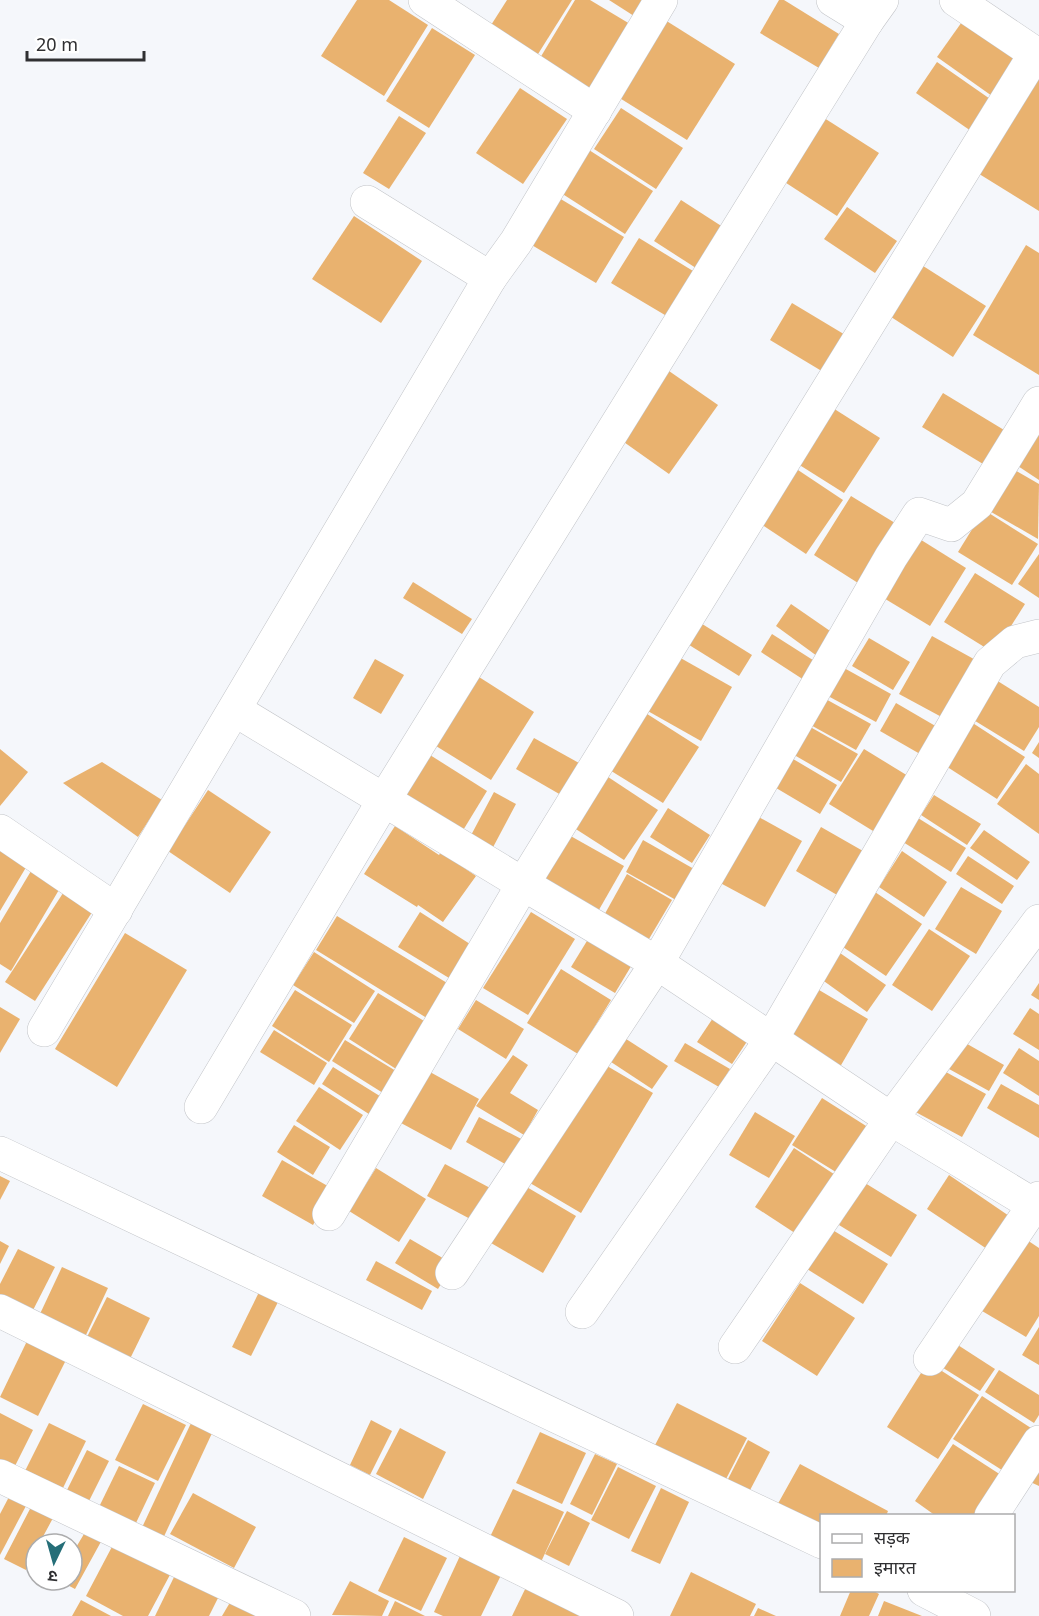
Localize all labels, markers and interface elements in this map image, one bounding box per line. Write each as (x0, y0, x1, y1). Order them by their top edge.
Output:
scale bar (27, 24, 144, 62)
text: 20 m (36, 32, 78, 56)
legend (820, 1514, 1015, 1592)
text: सड़क (874, 1525, 911, 1549)
north arrow (24, 1532, 84, 1592)
text: इमारत (874, 1555, 917, 1579)
text: उ (46, 1566, 58, 1588)

